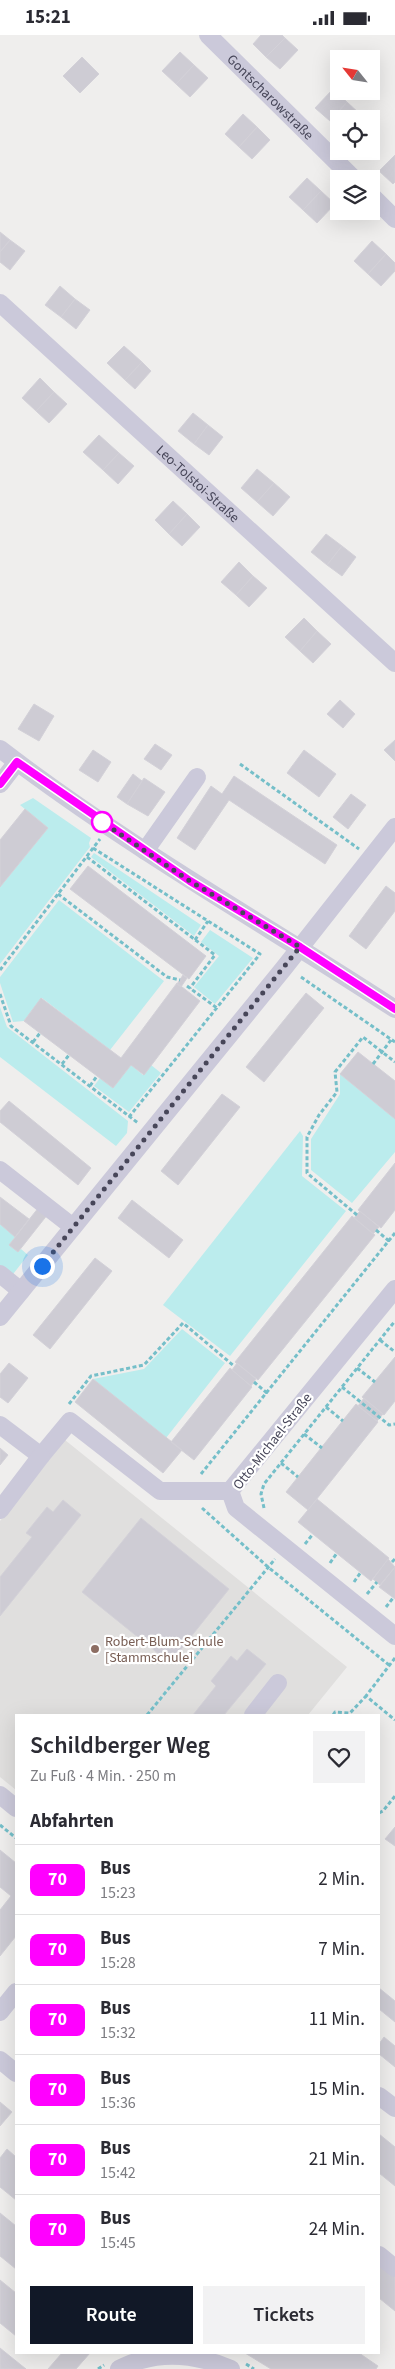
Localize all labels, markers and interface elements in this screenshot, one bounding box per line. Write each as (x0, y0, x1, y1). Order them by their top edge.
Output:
text: 15:21 (25, 4, 71, 31)
street label: Gontscharowstraße (222, 50, 318, 145)
north arrow (330, 50, 380, 100)
map controls (330, 50, 380, 220)
button: locate (330, 110, 380, 160)
button: layers (330, 170, 380, 220)
street label: Leo-Tolstoi-Straße (151, 441, 244, 528)
unlabelled marker (91, 811, 113, 833)
your location (30, 1254, 55, 1279)
street label: Otto-Michael-Straße (229, 1389, 317, 1494)
place label: Robert-Blum-Schule [Stammschule] (105, 1632, 223, 1668)
marker: Robert-Blum-Schule [Stammschule] (89, 1643, 101, 1655)
text: Schildberger Weg (30, 1728, 210, 1763)
button: heart (313, 1731, 365, 1783)
text: Zu Fuß · 4 Min. · 250 m (30, 1765, 176, 1787)
text: Abfahrten (30, 1808, 114, 1835)
text: Bus (100, 1855, 131, 1882)
text: 2 Min. (318, 1866, 365, 1893)
text: 70 (48, 1867, 67, 1892)
text: 15:23 (100, 1882, 136, 1904)
text: Bus (100, 1925, 131, 1952)
text: 7 Min. (318, 1936, 365, 1963)
text: 70 (48, 1937, 67, 1962)
text: 15:28 (100, 1952, 136, 1974)
text: Bus (100, 1995, 131, 2022)
text: 11 Min. (309, 2006, 365, 2033)
text: 70 (48, 2007, 67, 2032)
text: 15:32 (100, 2022, 136, 2044)
text: Bus (100, 2065, 131, 2092)
text: 15 Min. (309, 2076, 365, 2103)
text: 70 (48, 2077, 67, 2102)
text: 15:36 (100, 2092, 136, 2114)
text: Bus (100, 2135, 131, 2162)
text: 21 Min. (309, 2146, 365, 2173)
text: 70 (48, 2147, 67, 2172)
text: 15:42 (100, 2162, 136, 2184)
text: Bus (100, 2205, 131, 2232)
text: 24 Min. (309, 2216, 365, 2243)
text: 70 (48, 2217, 67, 2242)
text: 15:45 (100, 2232, 136, 2254)
button: Route (30, 2286, 193, 2344)
button: Tickets (203, 2286, 365, 2344)

